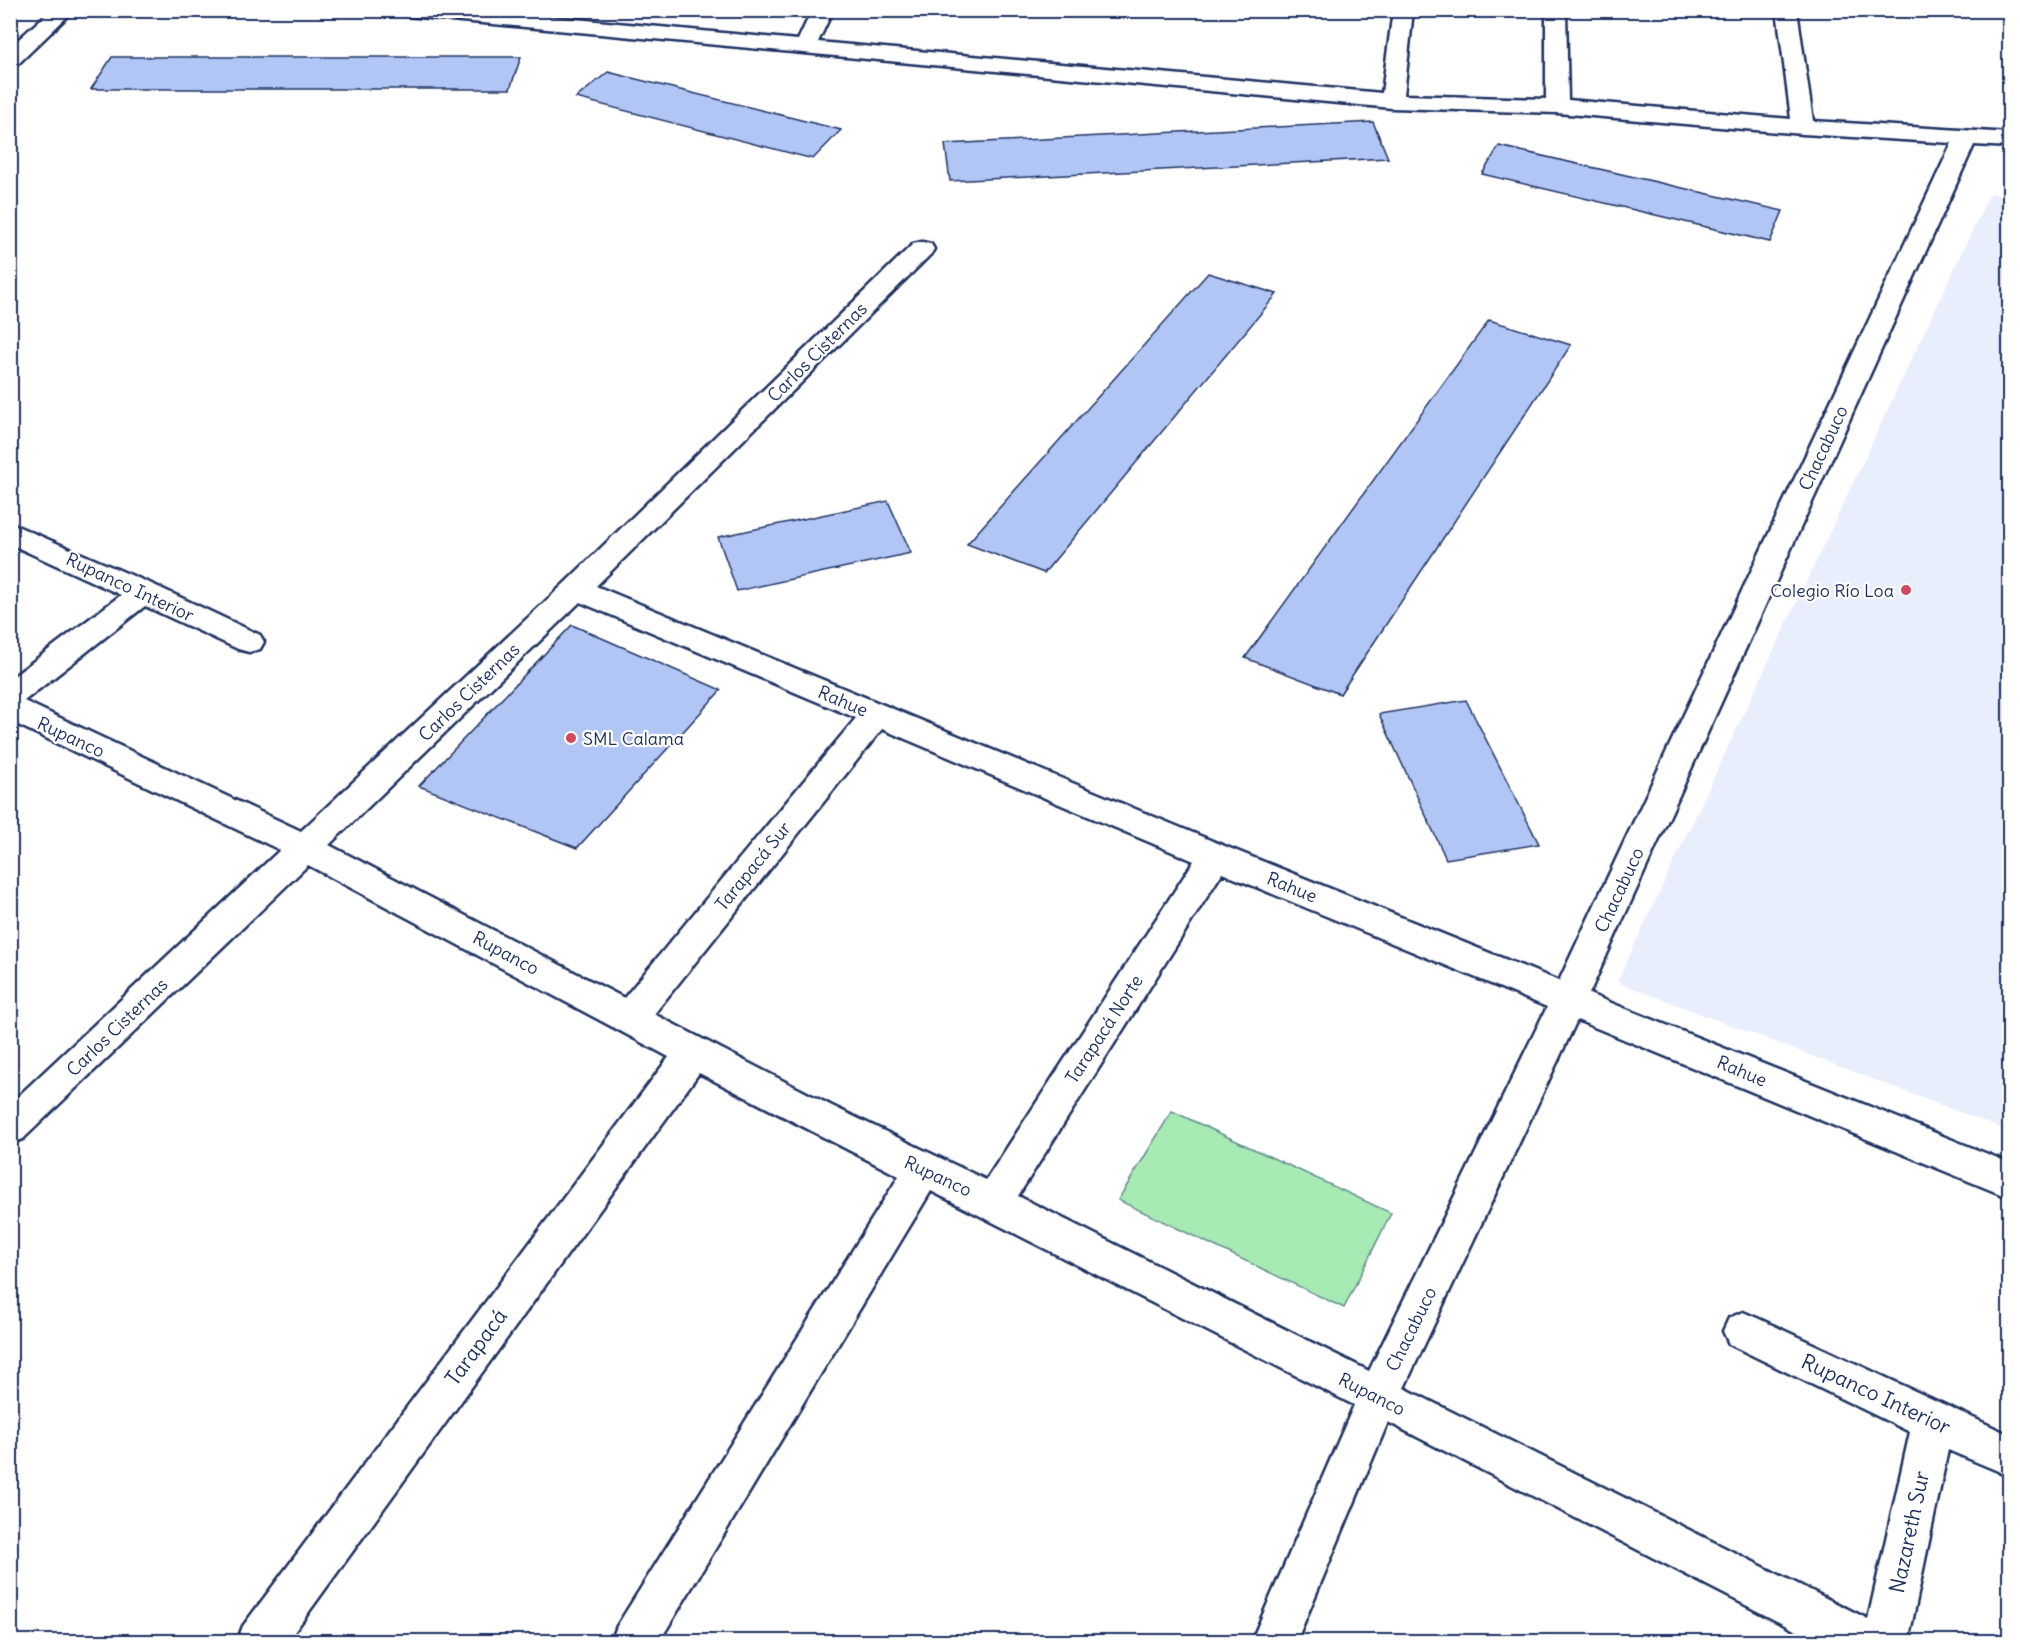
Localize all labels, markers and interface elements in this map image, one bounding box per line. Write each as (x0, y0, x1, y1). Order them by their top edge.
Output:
street label: Carlos Cisternas (762, 297, 872, 407)
street label: Chacabuco (1793, 402, 1853, 494)
street label: Rupanco Interior (62, 547, 198, 627)
place label: Colegio Río Loa (1770, 579, 1894, 602)
marker: Colegio Río Loa (1899, 583, 1913, 597)
street label: Carlos Cisternas (414, 638, 524, 746)
street label: Rahue (815, 680, 871, 722)
street label: Rupanco (34, 711, 108, 763)
place label: SML Calama (583, 727, 684, 750)
marker: SML Calama (564, 731, 578, 745)
street label: Tarapacá Sur (710, 816, 796, 915)
street label: Chacabuco (1589, 844, 1649, 936)
street label: Rahue (1264, 867, 1320, 907)
street label: Rupanco (469, 926, 543, 980)
street label: Tarapacá Norte (1060, 970, 1148, 1088)
street label: Carlos Cisternas (62, 973, 172, 1081)
street label: Rahue (1714, 1050, 1770, 1092)
street label: Rupanco (901, 1150, 975, 1202)
street label: Chacabuco (1381, 1283, 1441, 1375)
street label: Tarapacá (439, 1303, 513, 1391)
street label: Rupanco Interior (1797, 1348, 1955, 1441)
street label: Rupanco (1335, 1367, 1409, 1421)
street label: Nazareth Sur (1883, 1468, 1935, 1596)

